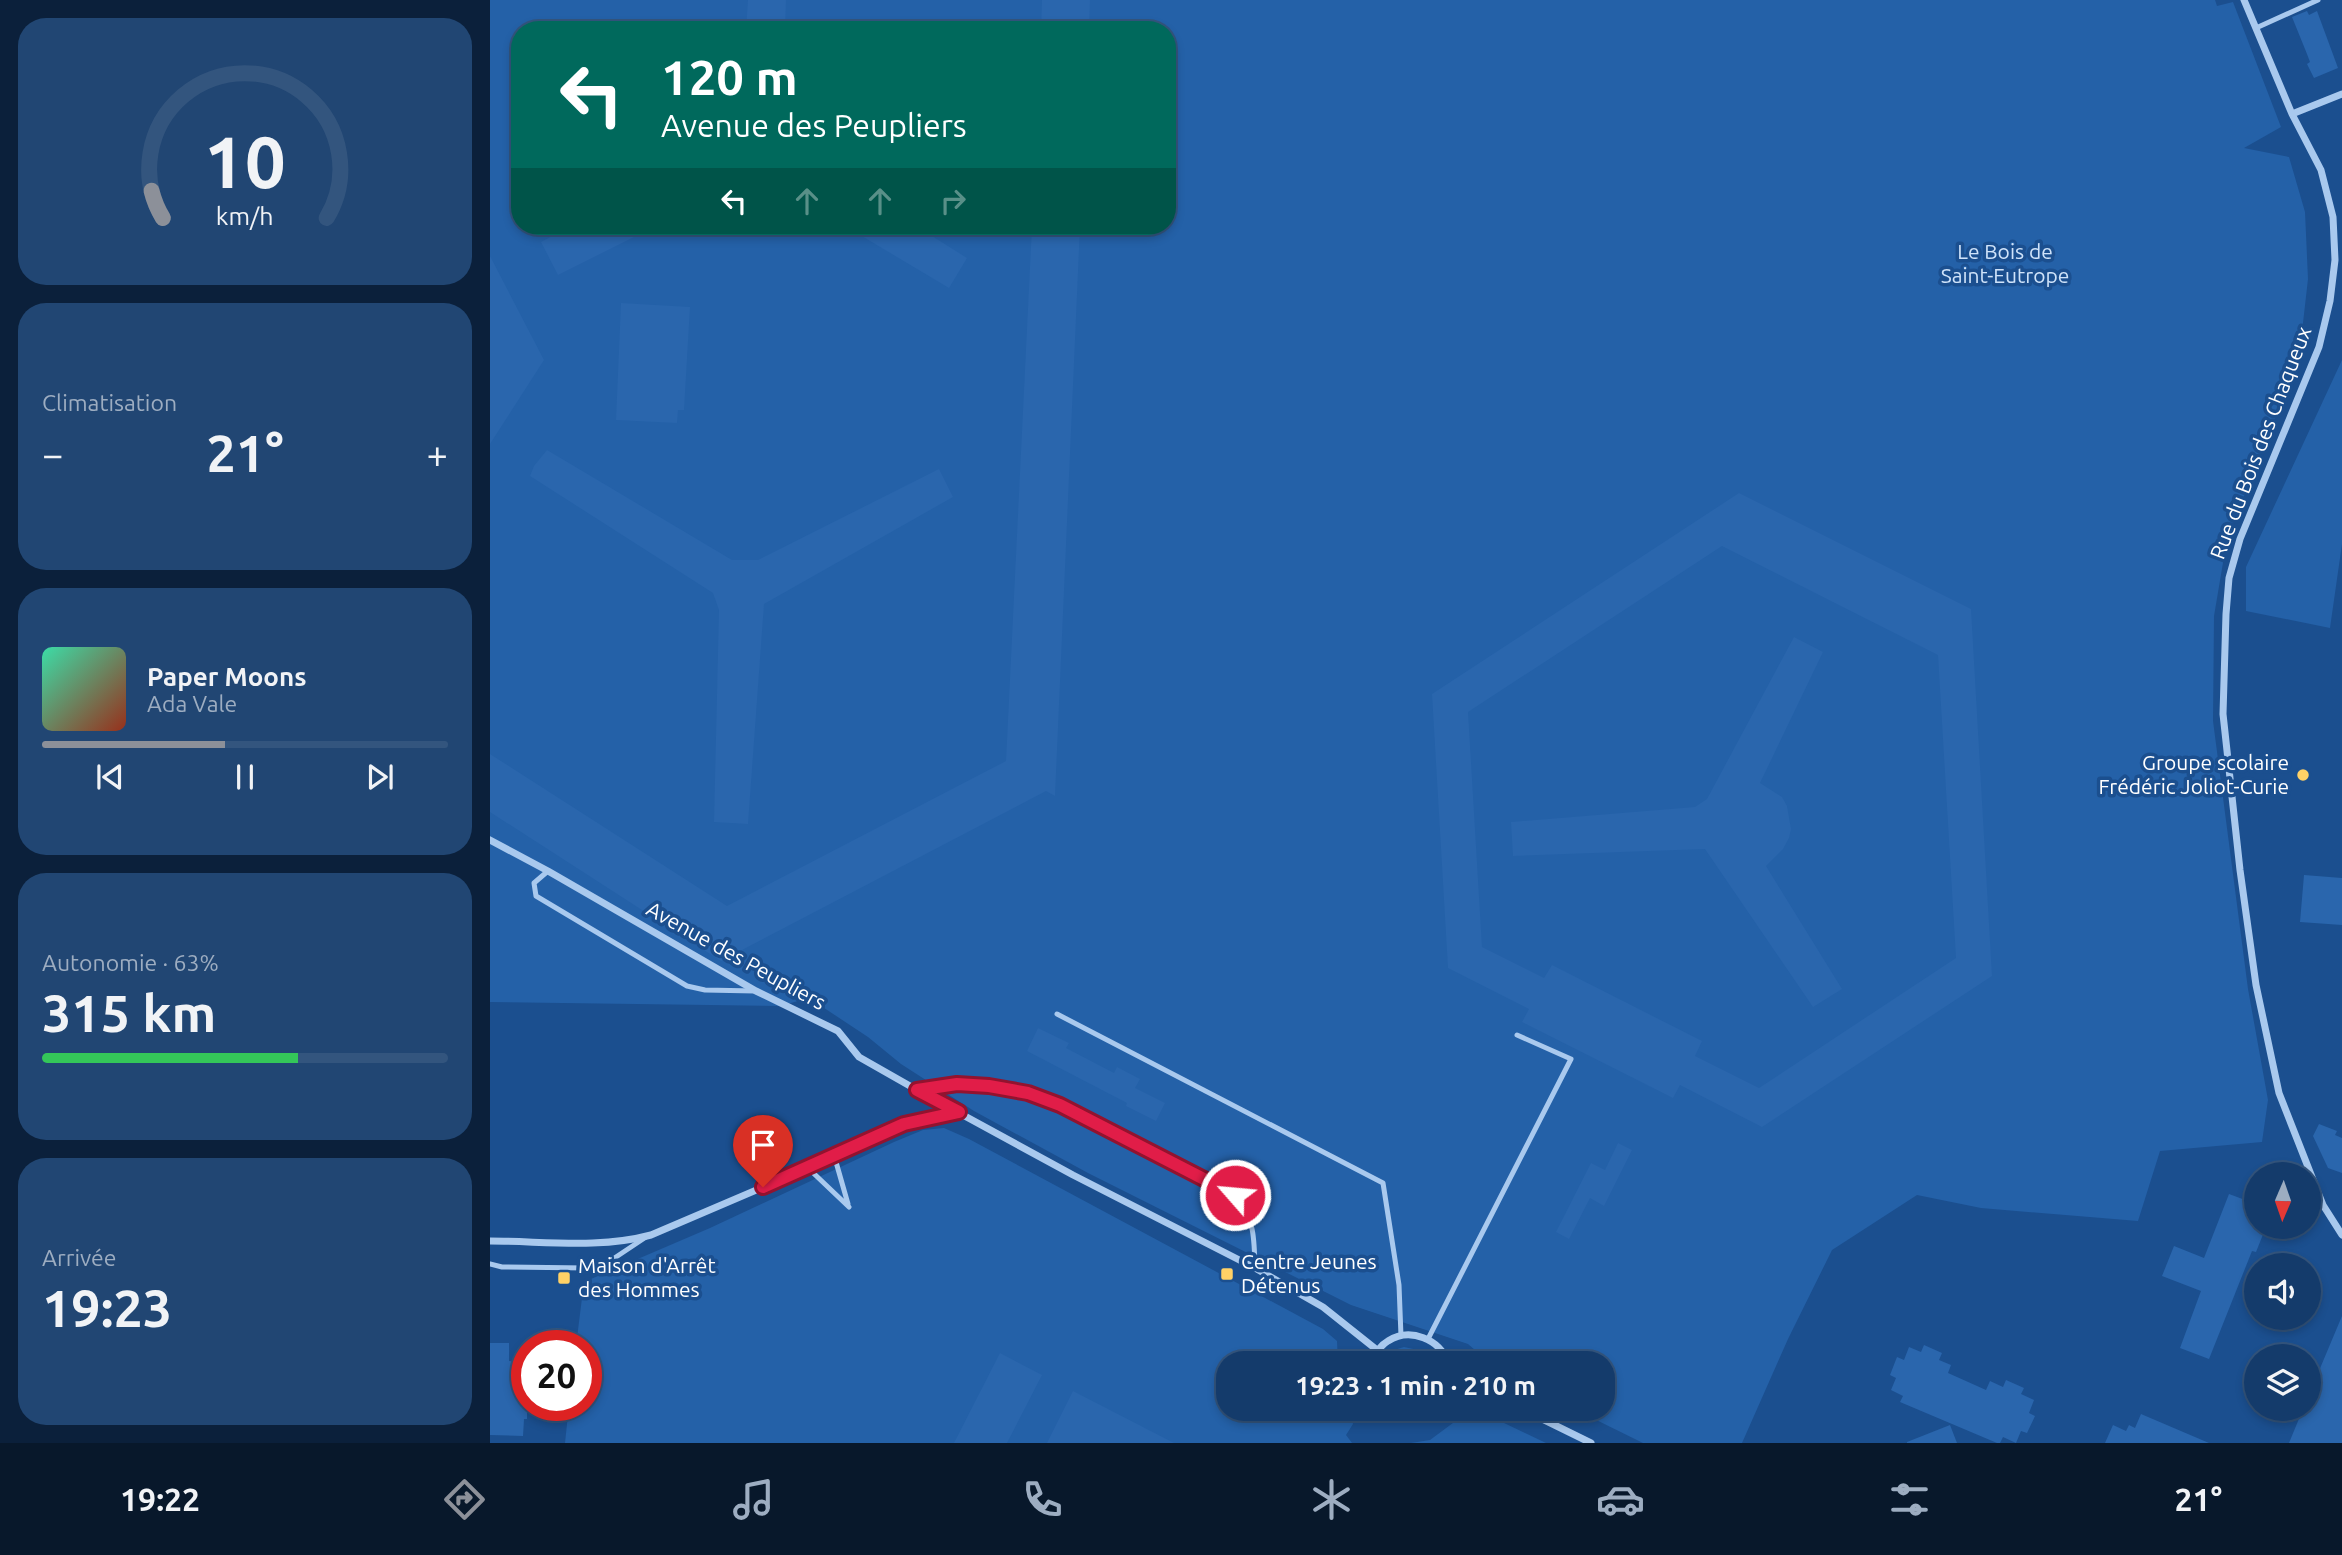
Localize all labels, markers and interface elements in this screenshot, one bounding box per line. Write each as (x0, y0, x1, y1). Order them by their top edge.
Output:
icon: left (546, 49, 637, 140)
text: 120 m (661, 49, 798, 104)
text: Avenue des Peupliers (661, 107, 967, 143)
text: 10 (204, 120, 286, 202)
icon: left (715, 182, 753, 220)
icon: ahead (788, 182, 826, 220)
icon: ahead (861, 182, 899, 220)
icon: right (934, 182, 972, 220)
text: km/h (216, 201, 274, 229)
park label: Le Bois de Saint-Eutrope (1941, 239, 2069, 287)
street label: Rue du Bois des Chaqueux (2205, 323, 2316, 562)
text: Climatisation (42, 390, 177, 415)
text: 21° (206, 424, 284, 482)
text: − (42, 433, 63, 475)
text: + (427, 433, 448, 475)
text: Paper Moons (147, 662, 306, 691)
text: Ada Vale (147, 691, 237, 716)
place label: Groupe scolaire Frédéric Joliot-Curie (2099, 750, 2289, 798)
icon: previous (91, 758, 129, 796)
icon: pause (226, 758, 264, 796)
icon: next (361, 758, 399, 796)
marker: Groupe scolaire Frédéric Joliot-Curie (2295, 767, 2311, 783)
street label: Avenue des Peupliers (643, 896, 830, 1014)
text: Autonomie · 63% (42, 950, 219, 975)
text: 315 km (42, 984, 216, 1042)
pin (733, 1115, 793, 1187)
icon: arrive (744, 1126, 782, 1164)
position arrow (1198, 1158, 1272, 1232)
north arrow (2244, 1162, 2320, 1239)
map controls (2244, 1162, 2321, 1421)
text: Arrivée (42, 1245, 117, 1270)
place label: Centre Jeunes Détenus (1241, 1249, 1377, 1297)
place label: Maison d'Arrêt des Hommes (578, 1253, 716, 1301)
button: sound (2244, 1253, 2321, 1330)
marker: Centre Jeunes Détenus (1219, 1266, 1235, 1282)
marker: Maison d'Arrêt des Hommes (556, 1270, 572, 1286)
text: 19:23 (42, 1279, 172, 1337)
speed limit sign: 20 (511, 1330, 602, 1421)
button: layers (2244, 1344, 2321, 1421)
text: 19:23 · 1 min · 210 m (1295, 1371, 1536, 1400)
icon: directions (440, 1475, 489, 1524)
icon: music (729, 1475, 778, 1524)
icon: phone (1018, 1475, 1067, 1524)
icon: climate (1307, 1475, 1356, 1524)
icon: car (1596, 1475, 1645, 1524)
icon: filters (1885, 1475, 1934, 1524)
text: 19:22 (120, 1481, 200, 1517)
text: 21° (2175, 1481, 2222, 1517)

